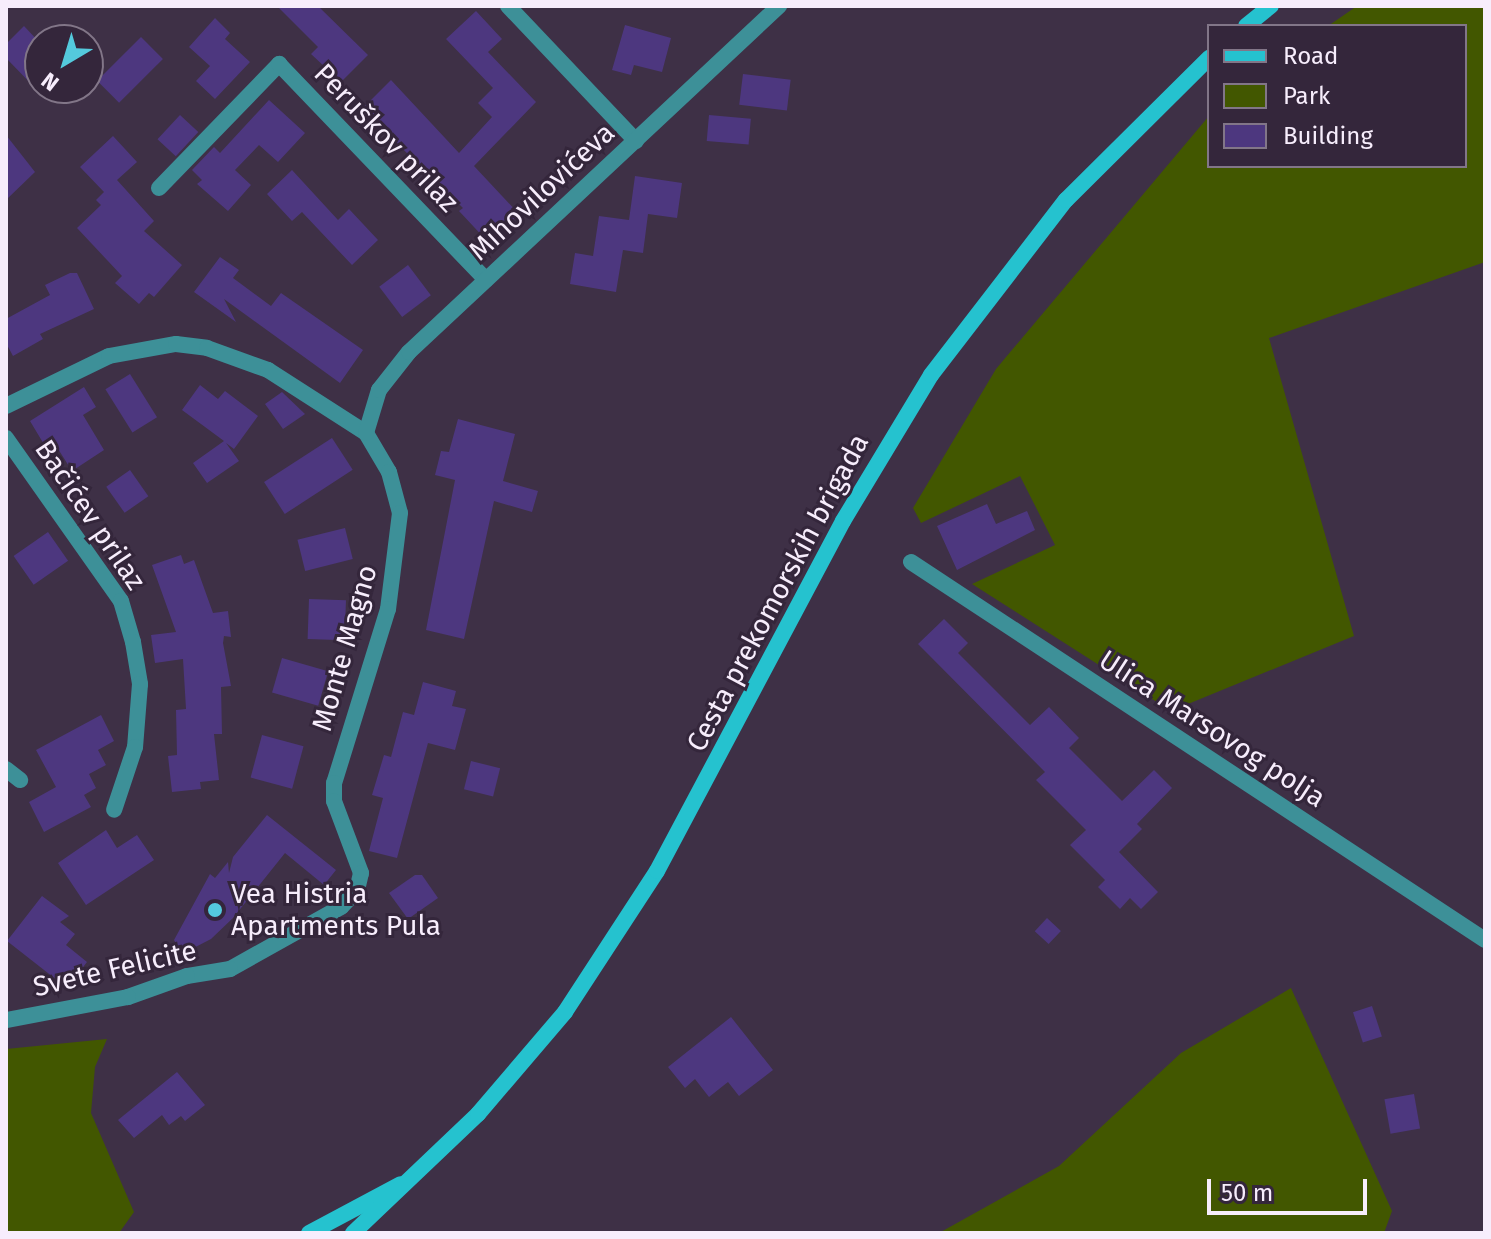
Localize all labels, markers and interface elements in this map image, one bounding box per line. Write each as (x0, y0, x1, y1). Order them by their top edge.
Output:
north arrow (24, 24, 104, 104)
legend (1207, 24, 1467, 168)
text: Road (1283, 42, 1338, 70)
street label: Peruškov prilaz (307, 57, 465, 219)
text: N (36, 67, 64, 97)
text: Park (1283, 82, 1330, 110)
street label: Mihovilovićeva (462, 116, 622, 268)
text: Building (1283, 122, 1373, 150)
street label: Cesta prekomorskih brigada (680, 428, 876, 758)
street label: Bačićev prilaz (28, 434, 152, 596)
street label: Monte Magno (305, 561, 385, 735)
street label: Ulica Marsovog polja (1092, 643, 1332, 815)
place label: Vea Histria Apartments Pula (231, 877, 441, 943)
marker: Vea Histria Apartments Pula (206, 901, 224, 919)
street label: Svete Felicite (30, 934, 200, 1004)
scale bar (1211, 1163, 1371, 1213)
text: 50 m (1221, 1179, 1273, 1207)

